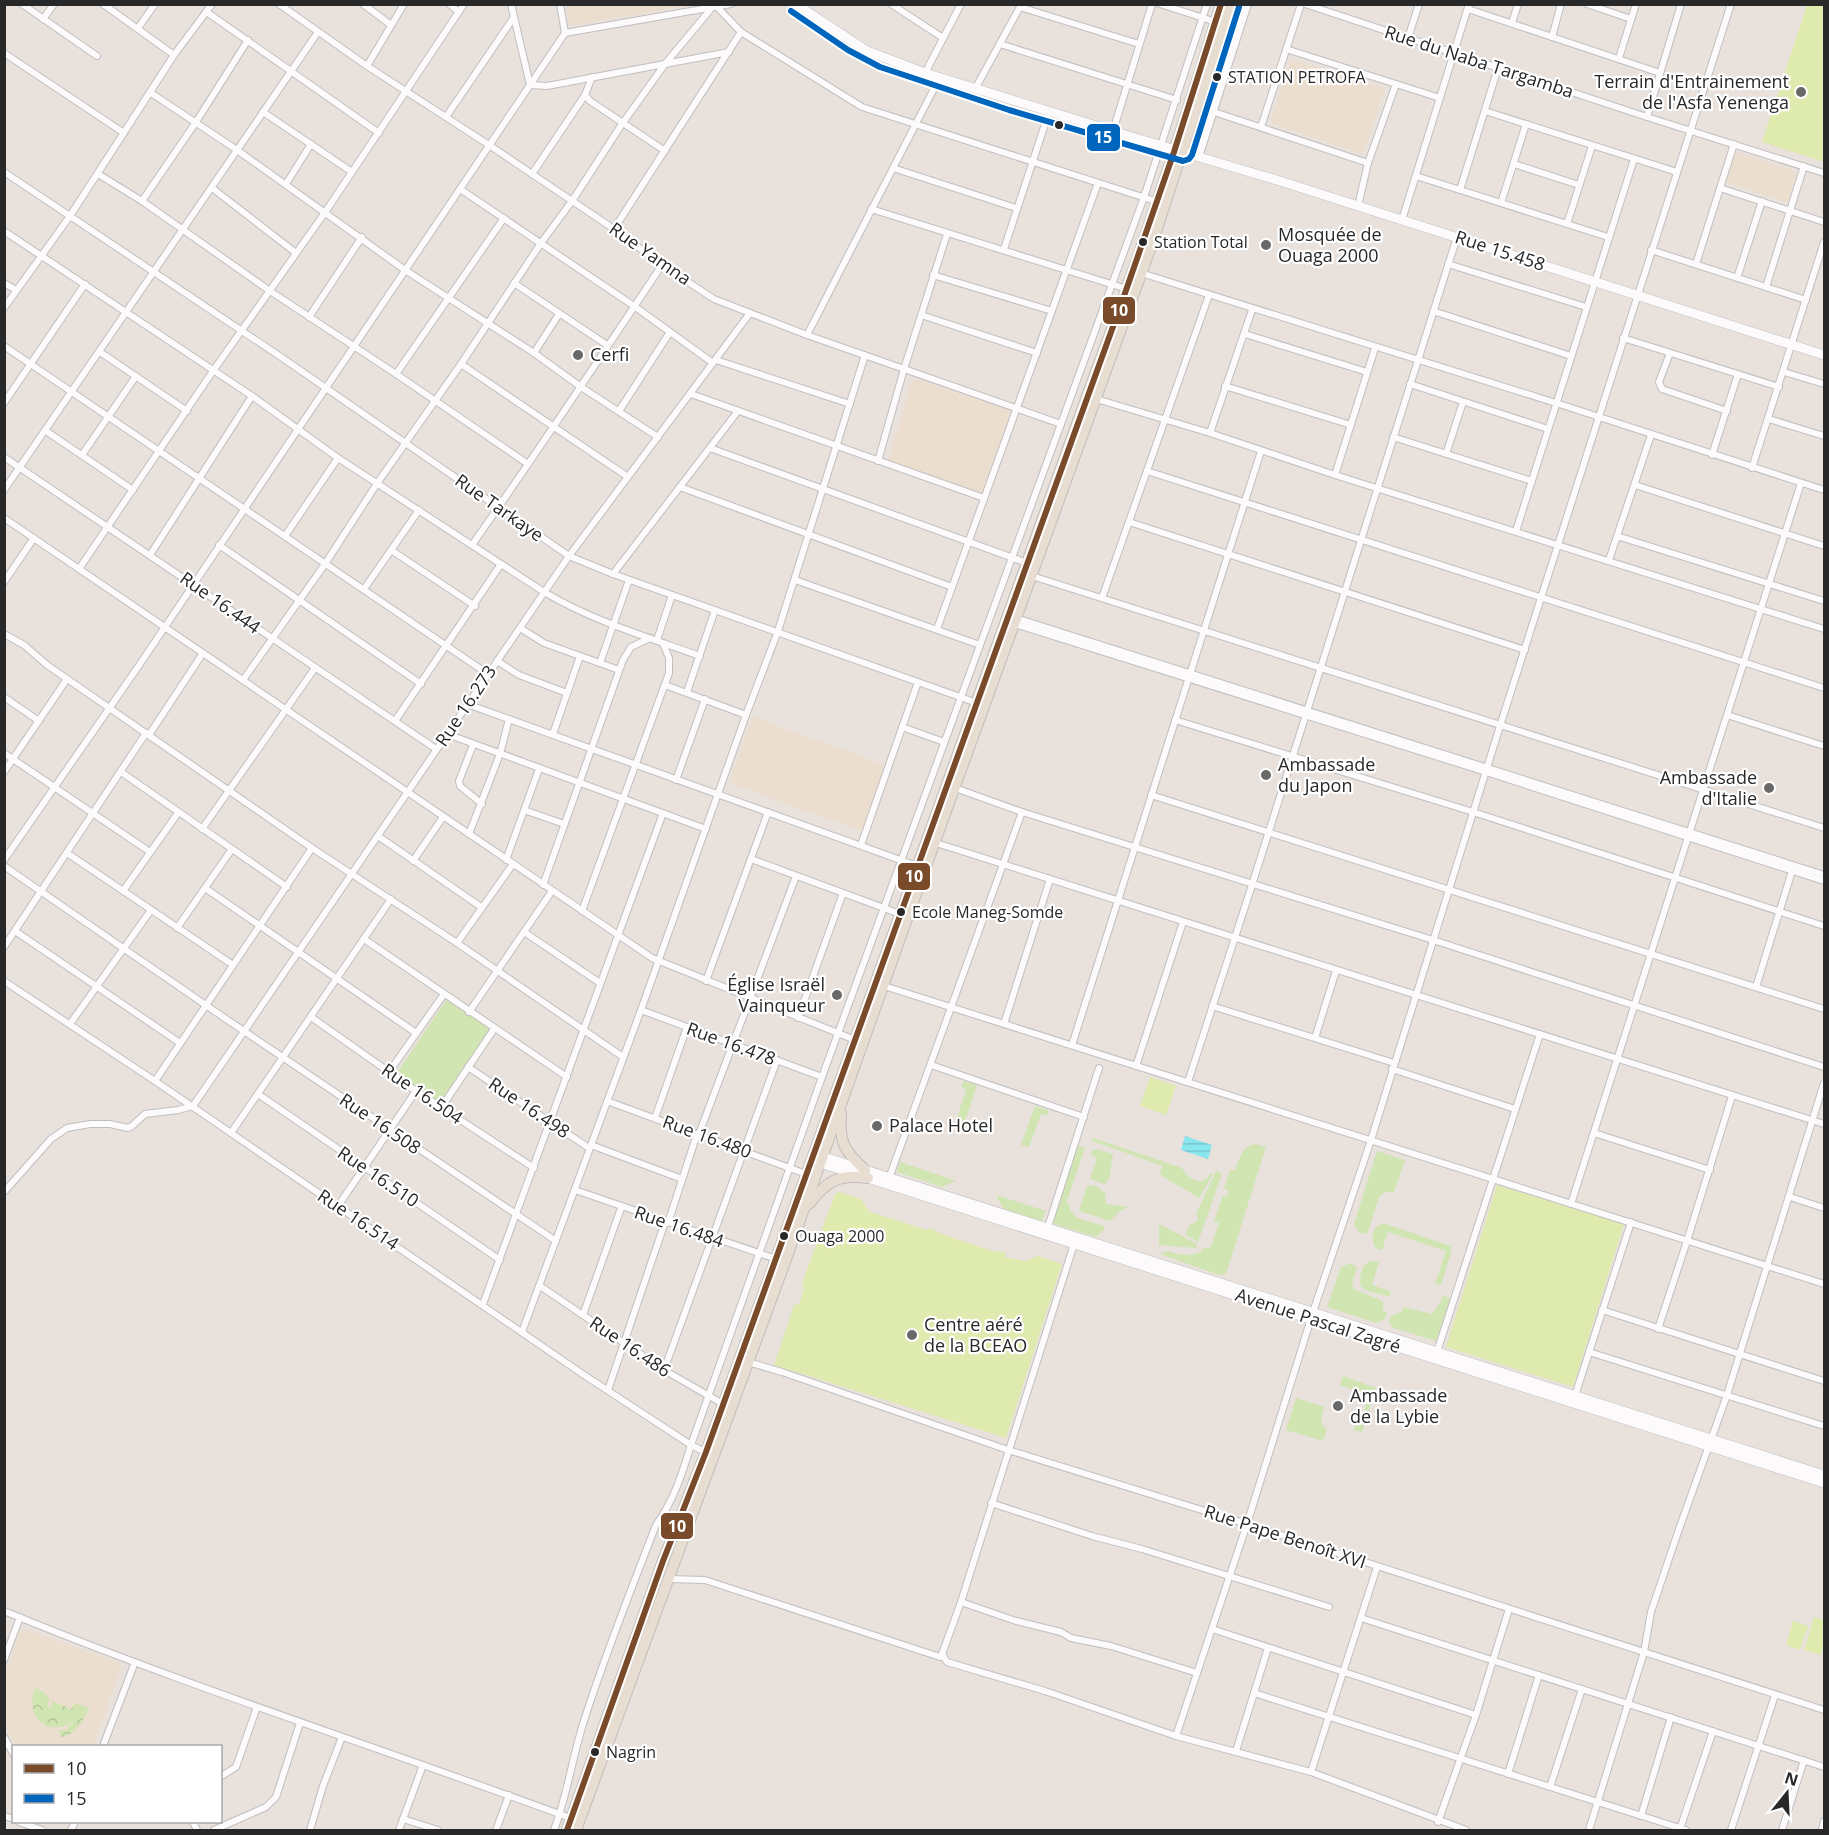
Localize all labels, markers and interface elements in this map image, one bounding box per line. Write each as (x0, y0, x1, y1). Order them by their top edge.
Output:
street label: Rue du Naba Targamba (1382, 19, 1577, 103)
place label: STATION PETROFA (1228, 66, 1367, 88)
place label: Terrain d'Entrainement de l'Asfa Yenenga (1594, 69, 1789, 114)
marker: STATION PETROFA (1211, 71, 1223, 83)
marker: Terrain d'Entrainement de l'Asfa Yenenga (1794, 85, 1808, 99)
unlabelled marker (1053, 119, 1065, 131)
line badge: 15 (1086, 123, 1121, 152)
text: 15 (1094, 126, 1112, 148)
street label: Rue Yamna (605, 216, 696, 290)
place label: Mosquée de Ouaga 2000 (1278, 222, 1382, 267)
street label: Rue 15.458 (1452, 224, 1548, 276)
place label: Station Total (1154, 231, 1248, 253)
marker: Station Total (1137, 236, 1149, 248)
marker: Mosquée de Ouaga 2000 (1259, 238, 1273, 252)
line badge: 10 (1102, 296, 1136, 325)
text: 10 (1110, 299, 1128, 321)
place label: Cerfi (590, 342, 629, 366)
marker: Cerfi (571, 348, 585, 362)
street label: Rue Tarkaye (451, 468, 549, 546)
street label: Rue 16.444 (176, 566, 266, 639)
street label: Rue 16.273 (429, 660, 501, 751)
place label: Ambassade du Japon (1278, 752, 1375, 797)
place label: Ambassade d'Italie (1660, 765, 1757, 810)
marker: Ambassade du Japon (1259, 768, 1273, 782)
marker: Ambassade d'Italie (1762, 781, 1776, 795)
line badge: 10 (897, 862, 931, 891)
text: 10 (905, 865, 923, 887)
place label: Ecole Maneg-Somde (912, 901, 1063, 923)
marker: Ecole Maneg-Somde (895, 906, 907, 918)
place label: Église Israël Vainqueur (727, 972, 826, 1017)
marker: Église Israël Vainqueur (830, 988, 844, 1002)
street label: Rue 16.478 (683, 1016, 779, 1070)
street label: Rue 16.504 (377, 1057, 468, 1129)
street label: Rue 16.498 (484, 1071, 575, 1143)
street label: Rue 16.508 (335, 1087, 426, 1159)
street label: Rue 16.480 (659, 1109, 755, 1163)
place label: Palace Hotel (889, 1113, 993, 1137)
marker: Palace Hotel (870, 1119, 884, 1133)
street label: Rue 16.510 (333, 1140, 424, 1212)
street label: Rue 16.514 (313, 1183, 404, 1255)
street label: Rue 16.484 (631, 1200, 727, 1253)
place label: Ouaga 2000 (795, 1225, 884, 1247)
marker: Ouaga 2000 (778, 1230, 790, 1242)
street label: Avenue Pascal Zagré (1233, 1282, 1404, 1358)
street label: Rue 16.486 (585, 1310, 676, 1382)
place label: Centre aéré de la BCEAO (924, 1312, 1027, 1357)
marker: Centre aéré de la BCEAO (905, 1328, 919, 1342)
place label: Ambassade de la Lybie (1350, 1383, 1447, 1428)
marker: Ambassade de la Lybie (1331, 1399, 1345, 1413)
street label: Rue Pape Benoît XVI (1201, 1499, 1369, 1574)
line badge: 10 (660, 1512, 694, 1540)
text: 10 (668, 1515, 686, 1537)
place label: Nagrin (606, 1741, 656, 1763)
legend (12, 1745, 222, 1823)
marker: Nagrin (589, 1746, 601, 1758)
text: 10 (66, 1756, 87, 1780)
north arrow (1757, 1763, 1817, 1823)
text: N (1782, 1766, 1801, 1791)
text: 15 (66, 1786, 87, 1810)

